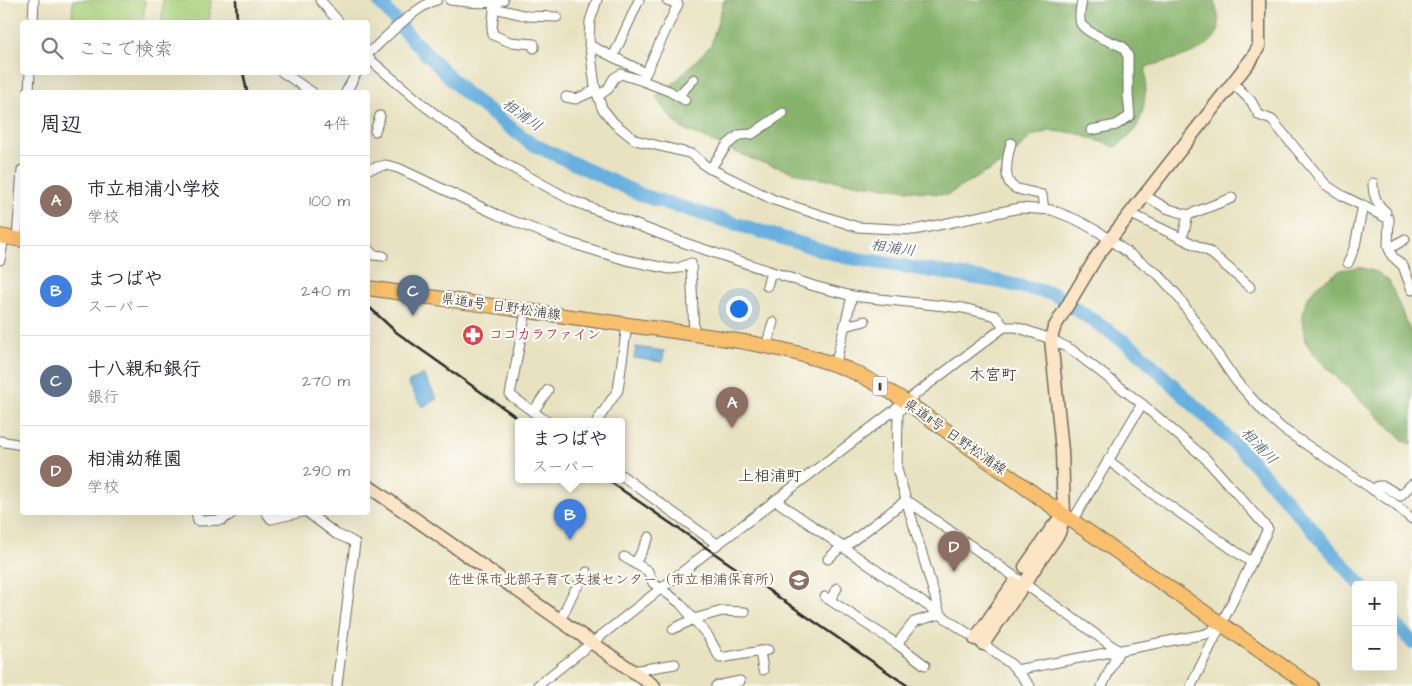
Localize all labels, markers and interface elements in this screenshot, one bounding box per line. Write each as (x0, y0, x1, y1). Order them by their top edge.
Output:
search box (20, 20, 370, 75)
icon: search (38, 34, 66, 62)
text: ここで検索 (78, 36, 173, 63)
water label: 相浦川 (498, 93, 546, 137)
text: 周辺 (40, 110, 82, 139)
text: 4件 (323, 113, 350, 135)
text: 市立相浦小学校 (87, 176, 220, 203)
text: A (51, 190, 61, 212)
text: 100 m (309, 190, 350, 212)
text: 学校 (87, 206, 119, 228)
water label: 相浦川 (869, 234, 917, 262)
text: まつばや (87, 266, 163, 293)
pin: C (397, 275, 429, 316)
text: B (50, 280, 62, 302)
text: 240 m (301, 280, 350, 302)
street label: 県道11号 日野松浦線 (440, 289, 562, 325)
text: スーパー (87, 296, 150, 318)
your location (726, 296, 752, 322)
pharmacy icon: ココカラファイン (461, 323, 485, 347)
place label: ココカラファイン (489, 325, 601, 345)
text: 十八親和銀行 (87, 356, 201, 383)
district label: 木宮町 (969, 364, 1017, 386)
text: C (50, 370, 62, 392)
text: 270 m (302, 370, 350, 392)
road number: 11 (872, 376, 888, 396)
text: 銀行 (87, 386, 119, 408)
pin: A (716, 387, 748, 428)
street label: 県道11号 日野松浦線 (900, 394, 1010, 480)
popup (515, 418, 625, 483)
water label: 相浦川 (1236, 423, 1282, 469)
text: まつばや (532, 426, 608, 453)
text: 相浦幼稚園 (87, 446, 182, 473)
text: スーパー (532, 456, 595, 478)
text: D (51, 460, 61, 482)
text: 290 m (303, 460, 350, 482)
district label: 上相浦町 (738, 465, 802, 487)
text: 学校 (87, 476, 119, 498)
pin: B (554, 499, 586, 540)
pin: D (938, 531, 970, 572)
school or university icon: 佐世保市北部子育て支援センター（市立相浦保育所） (787, 568, 811, 592)
place label: 佐世保市北部子育て支援センター（市立相浦保育所） (447, 570, 783, 590)
map controls (1352, 581, 1397, 671)
button: + (1352, 581, 1397, 626)
button: − (1352, 626, 1397, 671)

